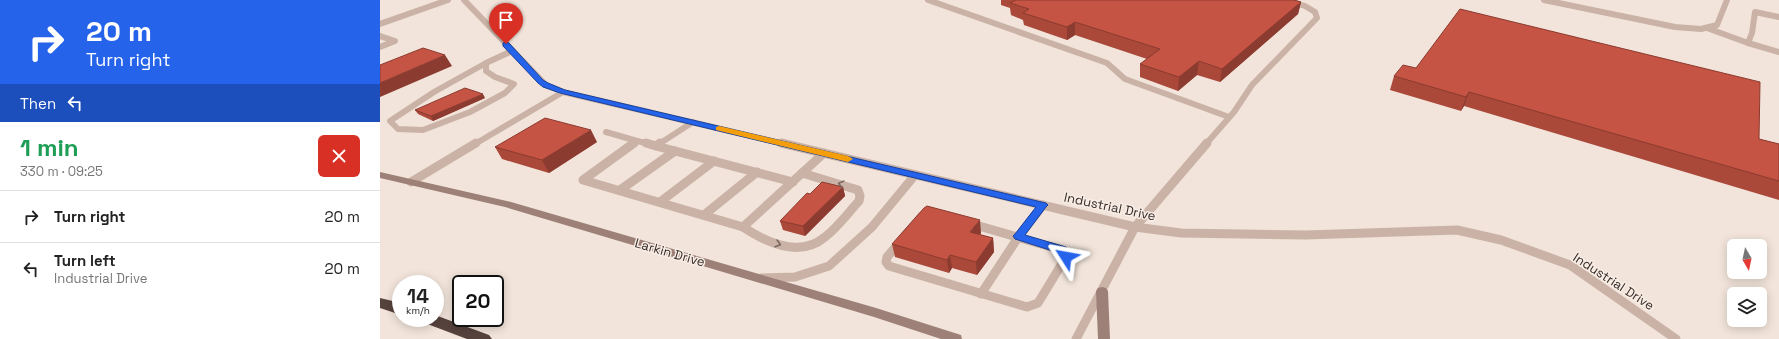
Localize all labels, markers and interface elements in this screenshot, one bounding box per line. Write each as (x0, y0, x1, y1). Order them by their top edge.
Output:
pin (489, 3, 523, 44)
icon: arrive (495, 9, 517, 31)
text: 20 m (86, 13, 152, 49)
icon: right (20, 16, 72, 68)
text: Turn right (86, 48, 170, 71)
icon: left (64, 92, 86, 114)
text: Then (20, 94, 56, 113)
text: 1 min (20, 132, 79, 163)
button: close (318, 135, 360, 177)
text: 330 m · 09:25 (20, 163, 103, 180)
one-way arrow (838, 180, 845, 189)
street label: Industrial Drive (1062, 188, 1157, 225)
icon: right (20, 206, 42, 228)
text: Turn right (54, 207, 125, 226)
text: 20 m (325, 207, 360, 226)
street label: Larkin Drive (633, 234, 707, 271)
position arrow (1045, 236, 1087, 278)
one-way arrow (774, 239, 781, 247)
north arrow (1727, 239, 1767, 279)
map controls (1727, 239, 1767, 327)
street label: Industrial Drive (1570, 249, 1658, 314)
text: Turn left (54, 251, 116, 270)
icon: left (20, 258, 42, 280)
text: 20 m (325, 259, 360, 278)
text: Industrial Drive (54, 270, 147, 287)
speed limit sign: 20 (452, 275, 504, 327)
text: 14 (407, 283, 429, 309)
button: layers (1727, 287, 1767, 327)
text: km/h (406, 304, 430, 317)

